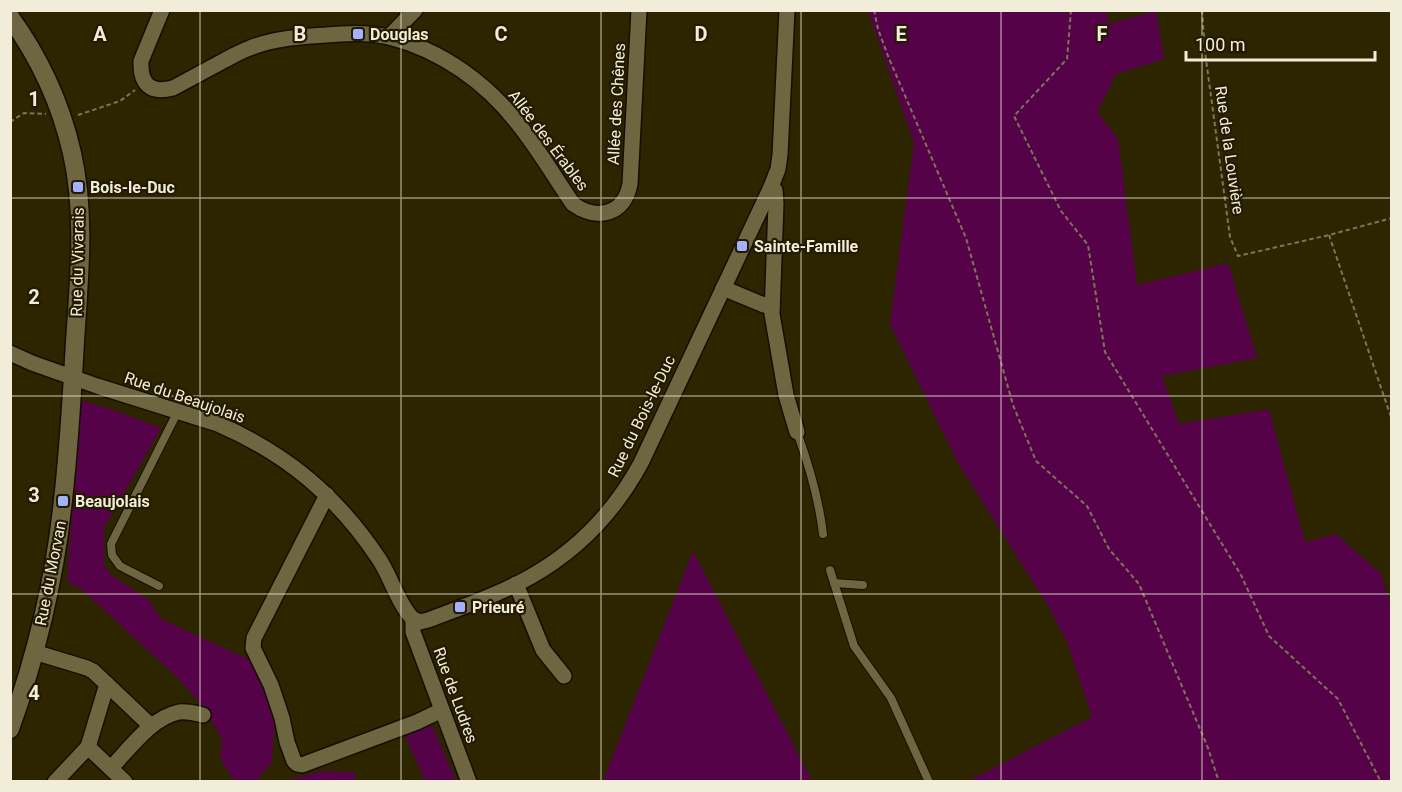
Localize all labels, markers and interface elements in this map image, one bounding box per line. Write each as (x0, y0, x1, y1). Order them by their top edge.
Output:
text: A (93, 22, 107, 46)
text: B (294, 22, 306, 46)
text: C (494, 22, 508, 46)
text: D (695, 22, 708, 46)
text: E (895, 22, 907, 46)
text: F (1097, 22, 1108, 46)
scale bar (1186, 24, 1375, 62)
place label: Douglas (370, 25, 429, 44)
marker: Douglas (351, 27, 365, 41)
text: 100 m (1195, 34, 1246, 55)
street label: Allée des Chênes (604, 43, 629, 166)
street label: Rue de la Louvière (1211, 85, 1248, 216)
street label: Allée des Érables (504, 86, 593, 195)
text: 1 (28, 87, 40, 111)
place label: Bois-le-Duc (90, 178, 175, 197)
marker: Bois-le-Duc (71, 180, 85, 194)
street label: Rue du Vivarais (67, 207, 88, 317)
place label: Sainte-Famille (754, 237, 859, 256)
marker: Sainte-Famille (735, 239, 749, 253)
text: 2 (28, 285, 40, 309)
street label: Rue du Bois-le-Duc (604, 352, 679, 480)
street label: Rue du Beaujolais (122, 368, 248, 427)
text: 3 (28, 483, 40, 507)
place label: Beaujolais (75, 492, 150, 511)
marker: Beaujolais (56, 494, 70, 508)
street label: Rue du Morvan (31, 519, 70, 627)
place label: Prieuré (472, 598, 525, 617)
marker: Prieuré (453, 600, 467, 614)
street label: Rue de Ludres (429, 645, 482, 746)
text: 4 (28, 681, 40, 705)

